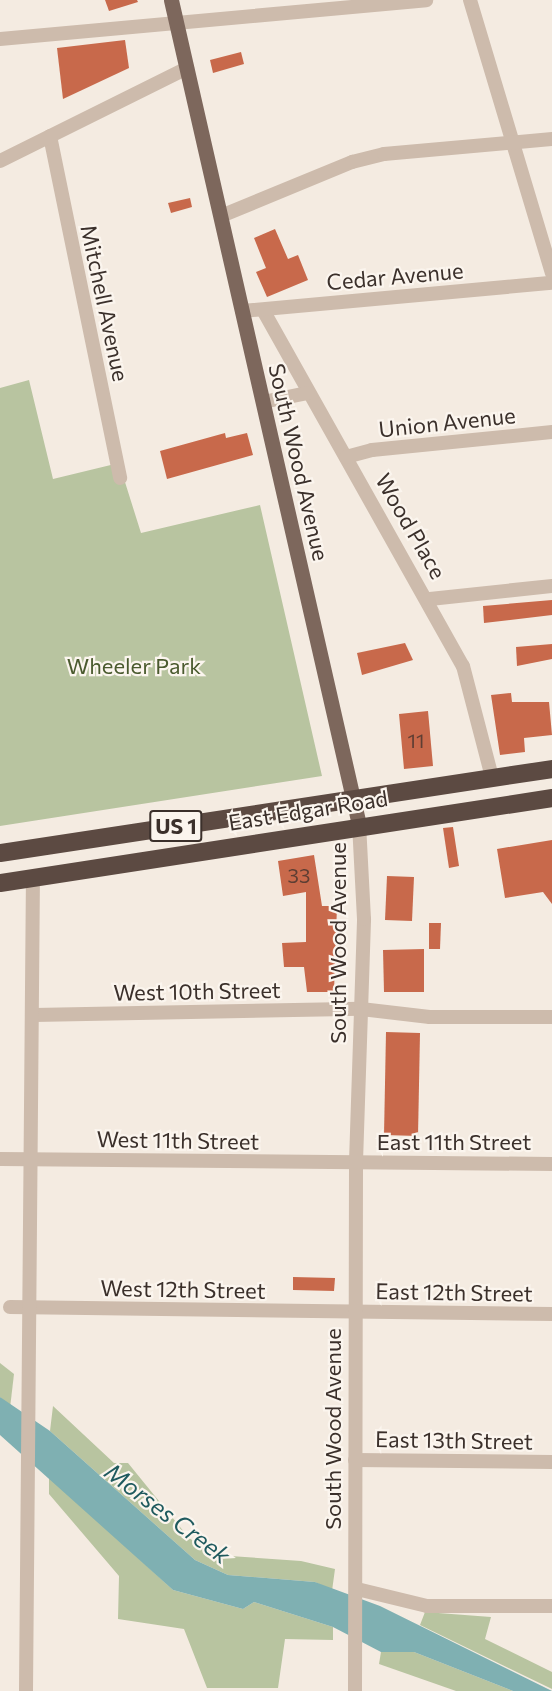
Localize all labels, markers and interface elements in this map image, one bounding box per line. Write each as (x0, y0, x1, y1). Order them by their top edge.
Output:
street label: Mitchell Avenue (76, 222, 134, 384)
street label: Cedar Avenue (325, 257, 465, 295)
street label: South Wood Avenue (263, 361, 335, 563)
street label: Union Avenue (377, 402, 517, 442)
street label: Wood Place (370, 469, 452, 583)
park label: Wheeler Park (67, 653, 201, 679)
house number: 11 (407, 728, 425, 752)
street label: East Edgar Road (226, 784, 390, 836)
road number: US 1 (149, 808, 203, 844)
street label: South Wood Avenue (325, 842, 351, 1044)
house number: 33 (288, 863, 310, 887)
street label: West 10th Street (113, 976, 281, 1006)
street label: West 11th Street (97, 1125, 259, 1155)
street label: East 11th Street (377, 1129, 531, 1155)
street label: West 12th Street (100, 1274, 266, 1304)
street label: East 12th Street (375, 1277, 533, 1307)
street label: South Wood Avenue (320, 1328, 346, 1530)
street label: East 13th Street (375, 1425, 533, 1455)
water label: Morses Creek (100, 1457, 236, 1569)

